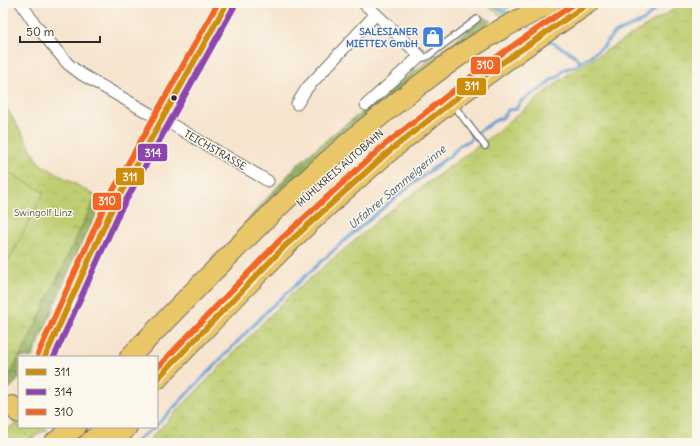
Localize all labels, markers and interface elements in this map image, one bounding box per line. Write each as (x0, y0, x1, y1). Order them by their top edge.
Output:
scale bar (20, 18, 100, 44)
text: 50 m (26, 24, 55, 39)
shop icon: SALESIANER MIETTEX GmbH (420, 24, 446, 50)
place label: SALESIANER MIETTEX GmbH (346, 25, 419, 50)
line badge: 310 (470, 56, 501, 75)
text: 310 (476, 58, 494, 72)
line badge: 311 (456, 77, 487, 96)
text: 311 (465, 79, 479, 93)
unlabelled marker (169, 93, 179, 103)
street label: TEICHSTRASSE (182, 127, 248, 173)
street label: MÜHLKREIS AUTOBAHN (294, 127, 386, 209)
water label: Urfahrer Sammelgerinne (345, 141, 449, 232)
line badge: 314 (137, 143, 168, 162)
text: 314 (145, 146, 162, 160)
line badge: 311 (115, 167, 145, 186)
text: 311 (123, 170, 137, 184)
line badge: 310 (92, 192, 122, 211)
text: 310 (98, 194, 116, 208)
park label: Swingolf Linz (14, 206, 73, 219)
legend (18, 356, 158, 428)
text: 311 (54, 364, 70, 379)
text: 314 (54, 384, 72, 399)
text: 310 (54, 404, 73, 419)

